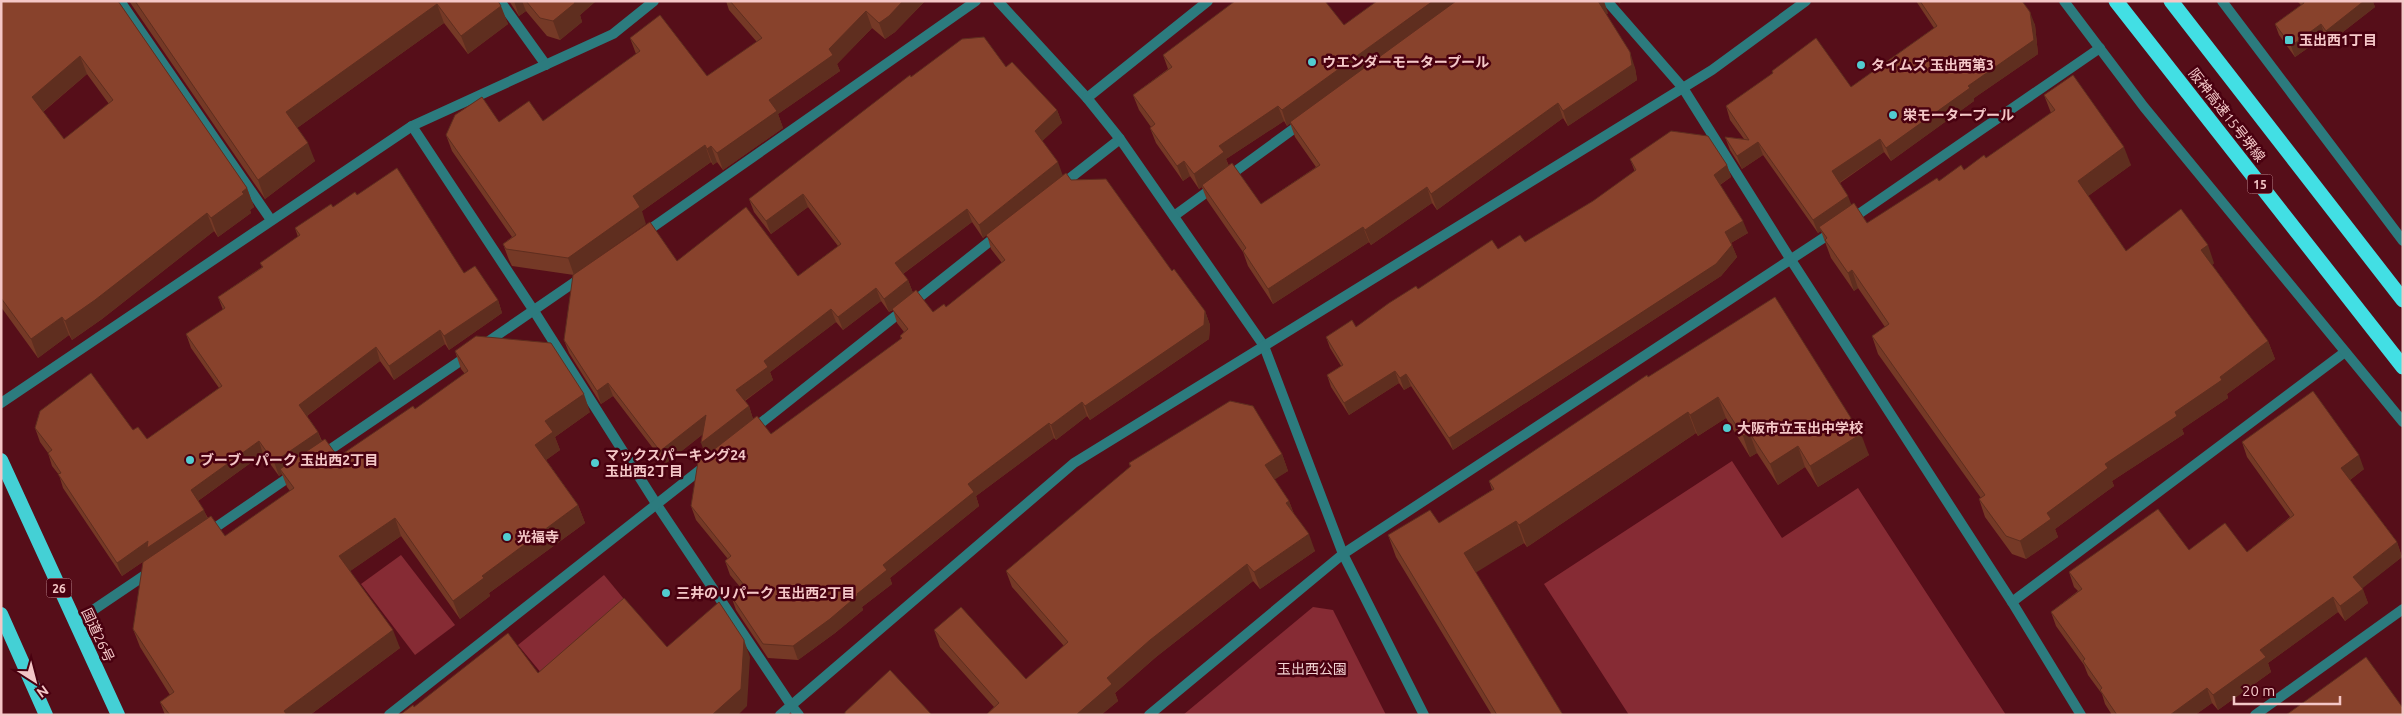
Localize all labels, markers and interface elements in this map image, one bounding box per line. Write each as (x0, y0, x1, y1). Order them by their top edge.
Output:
place label: 玉出西1丁目 (2299, 32, 2377, 48)
marker: 玉出西1丁目 (2283, 34, 2295, 46)
place label: ウエンダーモータープール (1322, 54, 1489, 70)
marker: ウエンダーモータープール (1306, 56, 1318, 68)
place label: タイムズ 玉出西第3 (1871, 57, 1994, 73)
marker: タイムズ 玉出西第3 (1855, 59, 1867, 71)
street label: 阪神高速15号堺線 (2186, 65, 2268, 165)
place label: 栄モータープール (1903, 107, 2014, 123)
marker: 栄モータープール (1887, 109, 1899, 121)
road number: 15 (2248, 174, 2272, 193)
place label: 大阪市立玉出中学校 (1737, 420, 1863, 436)
marker: 大阪市立玉出中学校 (1721, 422, 1733, 434)
place label: マックスパーキング24 玉出西2丁目 (605, 447, 746, 479)
place label: ブーブーパーク 玉出西2丁目 (200, 452, 378, 468)
marker: ブーブーパーク 玉出西2丁目 (184, 454, 196, 466)
marker: マックスパーキング24 玉出西2丁目 (589, 457, 601, 469)
place label: 光福寺 (517, 529, 559, 545)
marker: 光福寺 (501, 531, 513, 543)
road number: 26 (46, 578, 72, 598)
place label: 三井のリパーク 玉出西2丁目 (676, 585, 855, 601)
marker: 三井のリパーク 玉出西2丁目 (660, 587, 672, 599)
street label: 国道26号 (79, 605, 117, 665)
north arrow (10, 656, 60, 706)
park label: 玉出西公園 (1277, 661, 1347, 677)
scale bar (2234, 674, 2340, 706)
text: N (34, 682, 52, 701)
text: 20 m (2242, 682, 2275, 699)

